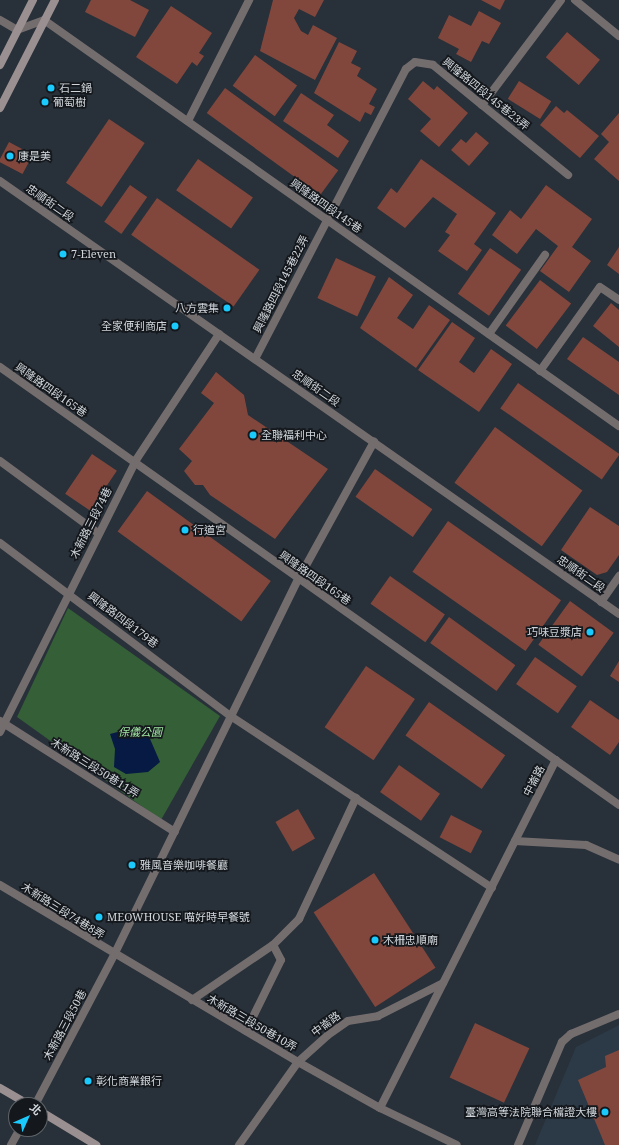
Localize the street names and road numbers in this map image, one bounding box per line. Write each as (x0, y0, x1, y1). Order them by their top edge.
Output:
street label: 興隆路四段145巷23弄 (440, 55, 532, 133)
street label: 興隆路四段145巷 (288, 176, 364, 236)
street label: 忠順街二段 (24, 182, 76, 224)
street label: 興隆路四段145巷22弄 (251, 233, 311, 335)
street label: 興隆路四段165巷 (13, 360, 89, 420)
street label: 忠順街二段 (290, 367, 342, 409)
street label: 木新路三段74巷 (67, 485, 115, 561)
street label: 興隆路四段165巷 (277, 548, 353, 608)
street label: 忠順街二段 (555, 553, 607, 595)
street label: 興隆路四段179巷 (85, 589, 161, 651)
street label: 木新路三段50巷11弄 (48, 735, 142, 801)
street label: 中崙路 (521, 763, 547, 799)
street label: 木新路三段74巷8弄 (19, 880, 107, 942)
street label: 木新路三段50巷 (41, 987, 89, 1063)
street label: 木新路三段50巷10弄 (205, 992, 299, 1054)
street label: 中崙路 (309, 1009, 343, 1039)

